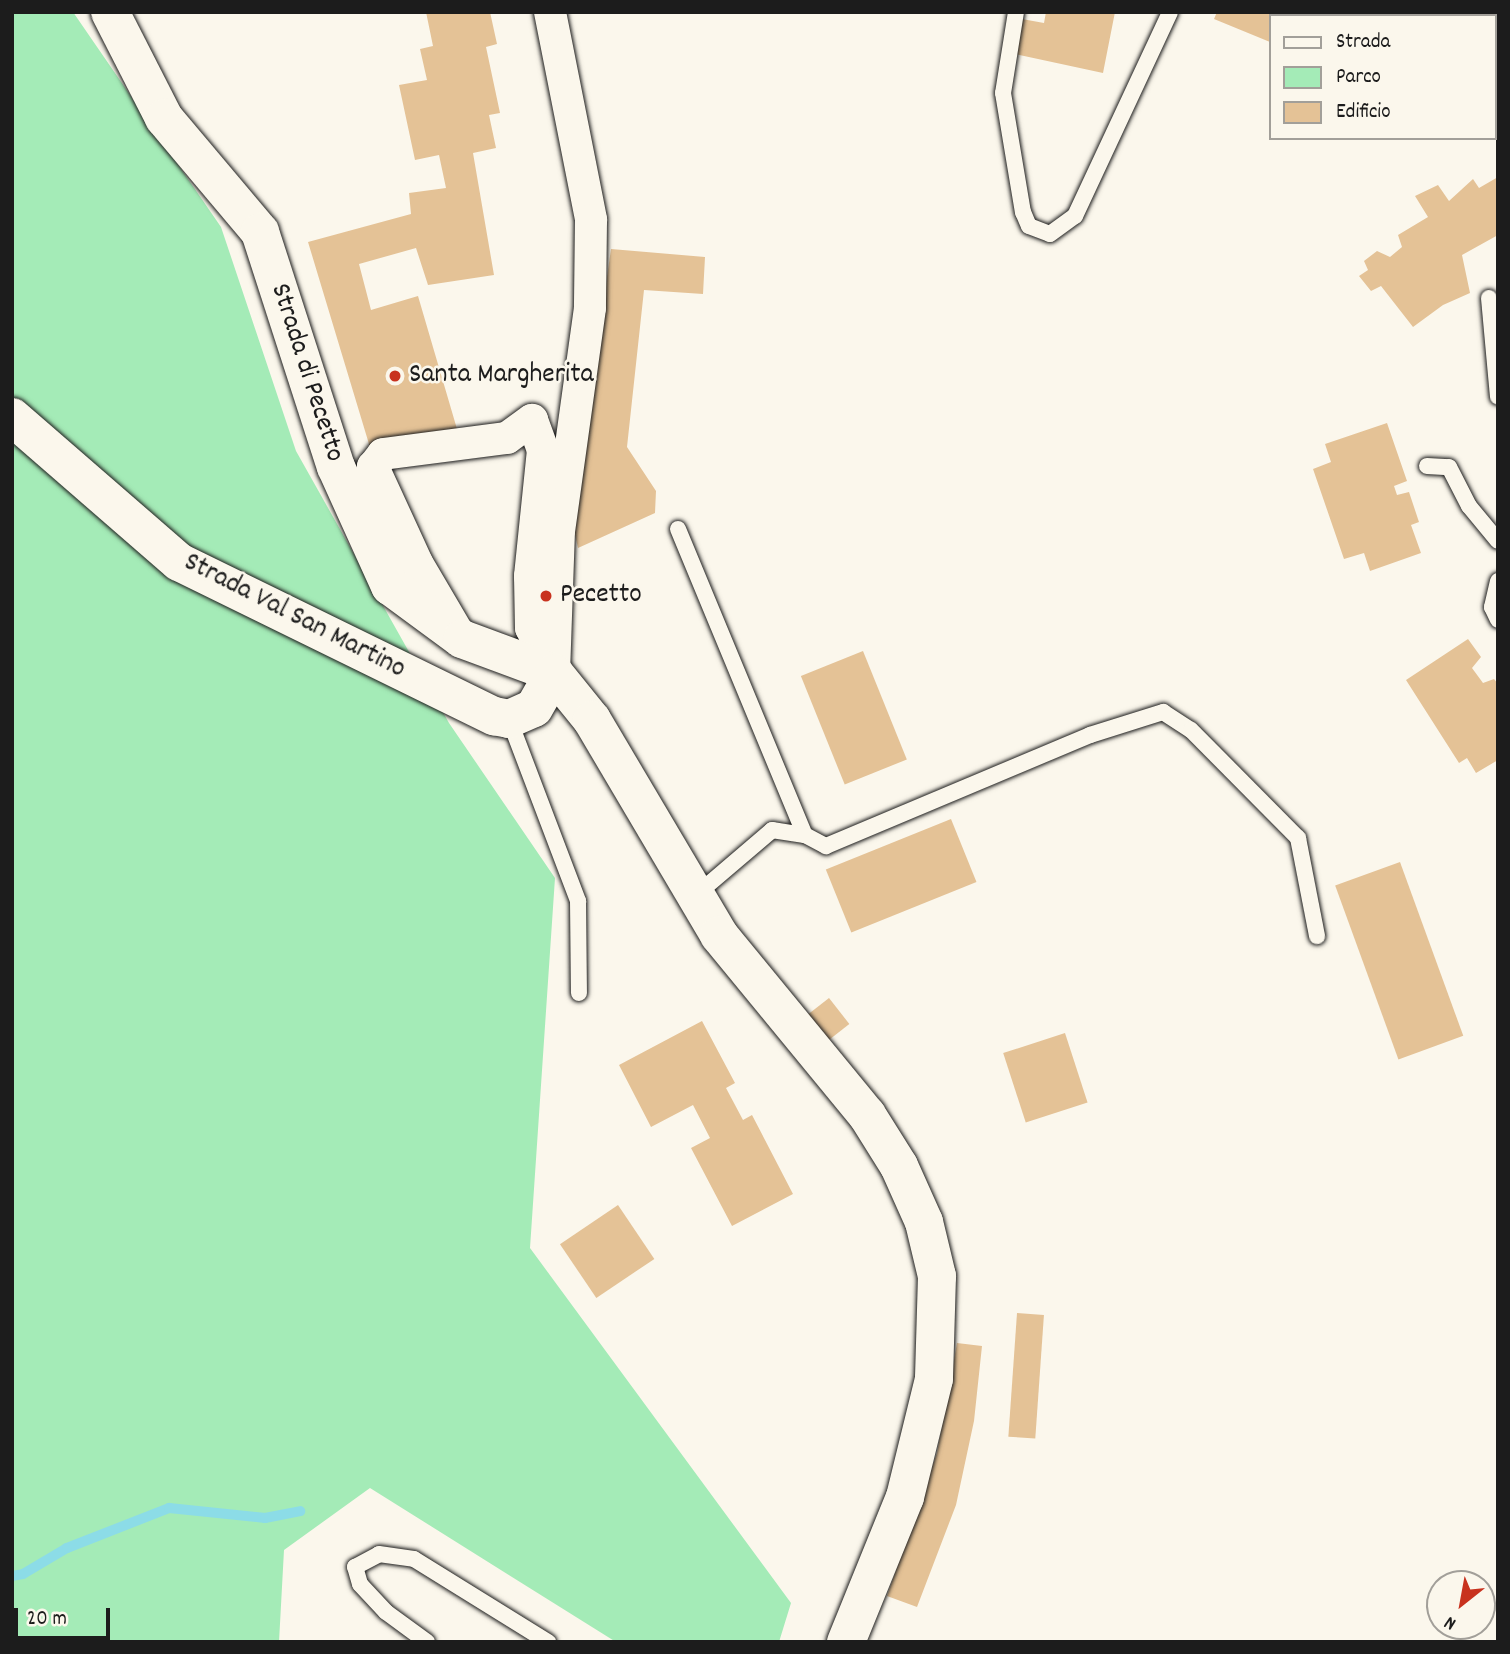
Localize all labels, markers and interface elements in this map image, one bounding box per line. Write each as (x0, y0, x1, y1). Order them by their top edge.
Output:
legend (1268, 14, 1496, 140)
text: Strada (1336, 28, 1390, 58)
text: Parco (1336, 63, 1381, 93)
text: Edificio (1336, 98, 1391, 128)
street label: Strada di Pecetto (261, 280, 351, 466)
place label: Santa Margherita (409, 359, 594, 393)
marker: Santa Margherita (387, 368, 403, 384)
street label: Strada Val San Martino (178, 547, 410, 687)
place label: Pecetto (560, 579, 642, 613)
marker: Pecetto (538, 588, 554, 604)
north arrow (1426, 1570, 1496, 1640)
scale bar (18, 1594, 114, 1638)
text: 20 m (27, 1605, 67, 1635)
text: N (1440, 1608, 1462, 1636)

